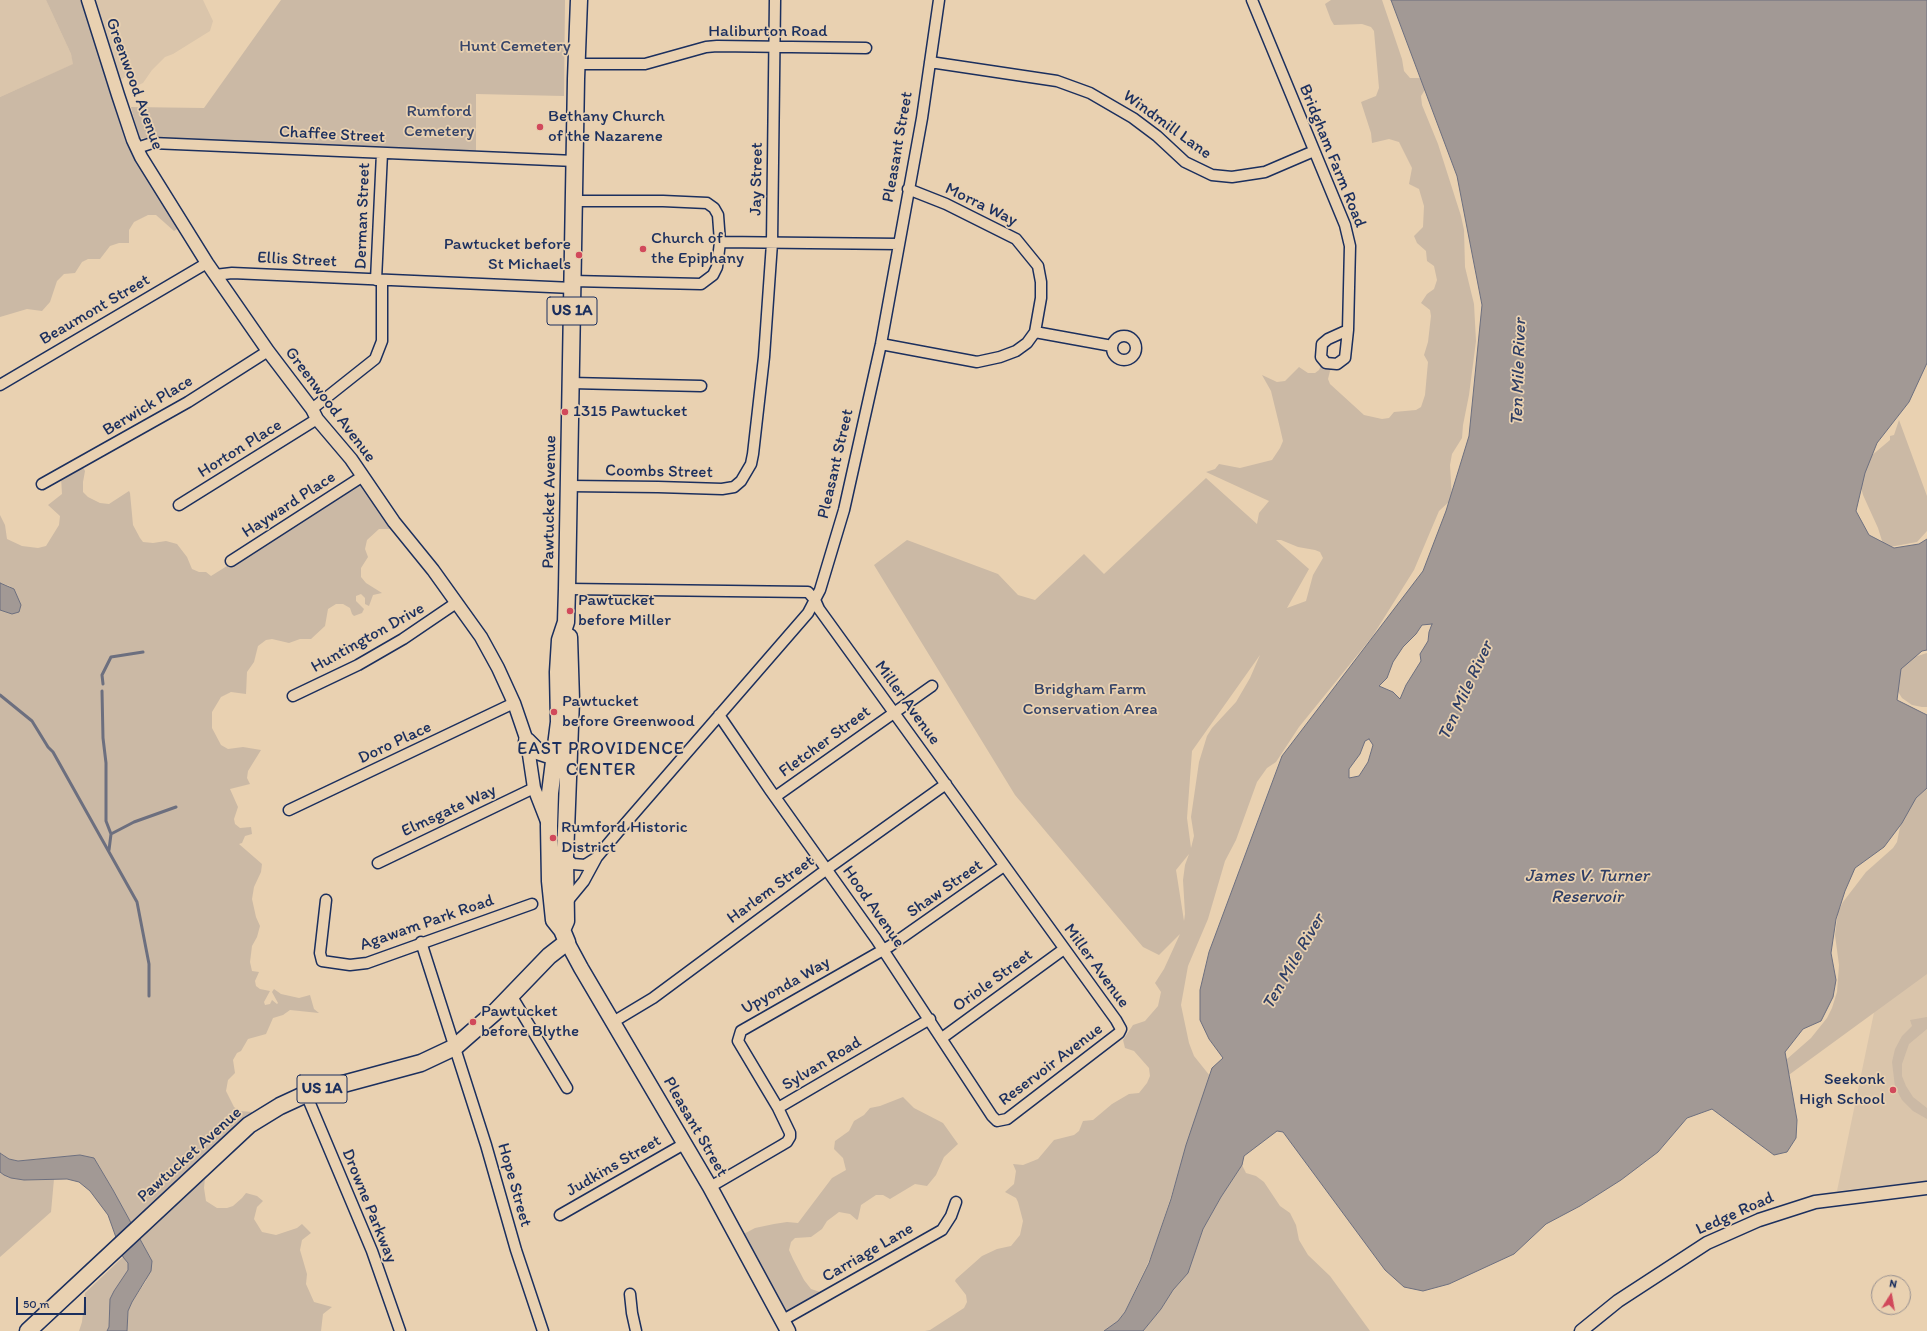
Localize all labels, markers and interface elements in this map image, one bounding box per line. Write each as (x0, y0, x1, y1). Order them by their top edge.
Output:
street label: Greenwood Avenue (101, 15, 167, 153)
street label: Haliburton Road (708, 22, 828, 42)
park label: Hunt Cemetery (459, 37, 571, 57)
street label: Bridgham Farm Road (1294, 81, 1370, 231)
street label: Windmill Lane (1119, 86, 1215, 164)
street label: Pleasant Street (878, 90, 918, 204)
park label: Rumford Cemetery (404, 102, 474, 142)
place label: Bethany Church of the Nazarene (548, 107, 665, 147)
street label: Chaffee Street (278, 122, 386, 148)
marker: Bethany Church of the Nazarene (535, 122, 545, 132)
street label: Jay Street (746, 142, 768, 216)
street label: Derman Street (351, 162, 375, 270)
street label: Morra Way (941, 179, 1021, 231)
place label: Church of the Epiphany (651, 229, 744, 269)
place label: Pawtucket before St Michaels (444, 235, 571, 275)
marker: Church of the Epiphany (638, 244, 648, 254)
street label: Ellis Street (257, 248, 337, 272)
marker: Pawtucket before St Michaels (574, 250, 584, 260)
street label: Beaumont Street (36, 270, 154, 350)
road number: US 1A (547, 297, 597, 325)
water label: Ten Mile River (1506, 318, 1532, 426)
street label: Greenwood Avenue (280, 343, 380, 467)
street label: Berwick Place (99, 371, 197, 441)
place label: 1315 Pawtucket (573, 402, 687, 422)
marker: 1315 Pawtucket (560, 407, 570, 417)
street label: Pleasant Street (813, 407, 859, 521)
street label: Horton Place (194, 415, 286, 483)
street label: Pawtucket Avenue (539, 435, 561, 569)
street label: Coombs Street (605, 461, 713, 483)
street label: Hayward Place (238, 467, 340, 543)
place label: Pawtucket before Miller (578, 591, 671, 631)
street label: Huntington Drive (308, 598, 428, 678)
marker: Pawtucket before Miller (565, 606, 575, 616)
water label: Ten Mile River (1434, 638, 1498, 744)
street label: Miller Avenue (870, 657, 944, 749)
park label: Bridgham Farm Conservation Area (1022, 680, 1158, 720)
place label: Pawtucket before Greenwood (562, 692, 695, 732)
street label: Fletcher Street (775, 702, 875, 782)
marker: Pawtucket before Greenwood (549, 707, 559, 717)
street label: Doro Place (355, 717, 435, 769)
district label: EAST PROVIDENCE CENTER (518, 738, 684, 780)
street label: Elmsgate Way (398, 780, 500, 842)
place label: Rumford Historic District (561, 818, 688, 858)
marker: Rumford Historic District (548, 833, 558, 843)
street label: Harlem Street (723, 851, 819, 929)
street label: Shaw Street (903, 855, 987, 923)
street label: Hood Avenue (837, 862, 909, 952)
water label: James V. Turner Reservoir (1525, 865, 1649, 908)
street label: Agawam Park Road (357, 890, 497, 956)
water label: Ten Mile River (1258, 910, 1330, 1014)
street label: Miller Avenue (1059, 920, 1133, 1012)
street label: Oriole Street (949, 945, 1037, 1017)
street label: Upyonda Way (738, 952, 834, 1020)
place label: Pawtucket before Blythe (481, 1002, 579, 1042)
marker: Pawtucket before Blythe (468, 1017, 478, 1027)
street label: Reservoir Avenue (995, 1019, 1107, 1111)
street label: Sylvan Road (779, 1032, 865, 1096)
place label: Seekonk High School (1799, 1070, 1885, 1110)
street label: Pleasant Street (658, 1073, 732, 1181)
road number: US 1A (297, 1075, 347, 1103)
marker: Seekonk High School (1888, 1085, 1898, 1095)
street label: Pawtucket Avenue (134, 1103, 246, 1207)
street label: Judkins Street (563, 1131, 665, 1201)
street label: Hope Street (492, 1141, 536, 1229)
street label: Drowne Parkway (337, 1146, 401, 1266)
street label: Ledge Road (1693, 1188, 1777, 1240)
street label: Carriage Lane (819, 1219, 917, 1287)
north arrow (1871, 1275, 1911, 1315)
text: N (1888, 1277, 1898, 1291)
scale bar (18, 1289, 88, 1315)
text: 50 m (23, 1297, 49, 1311)

